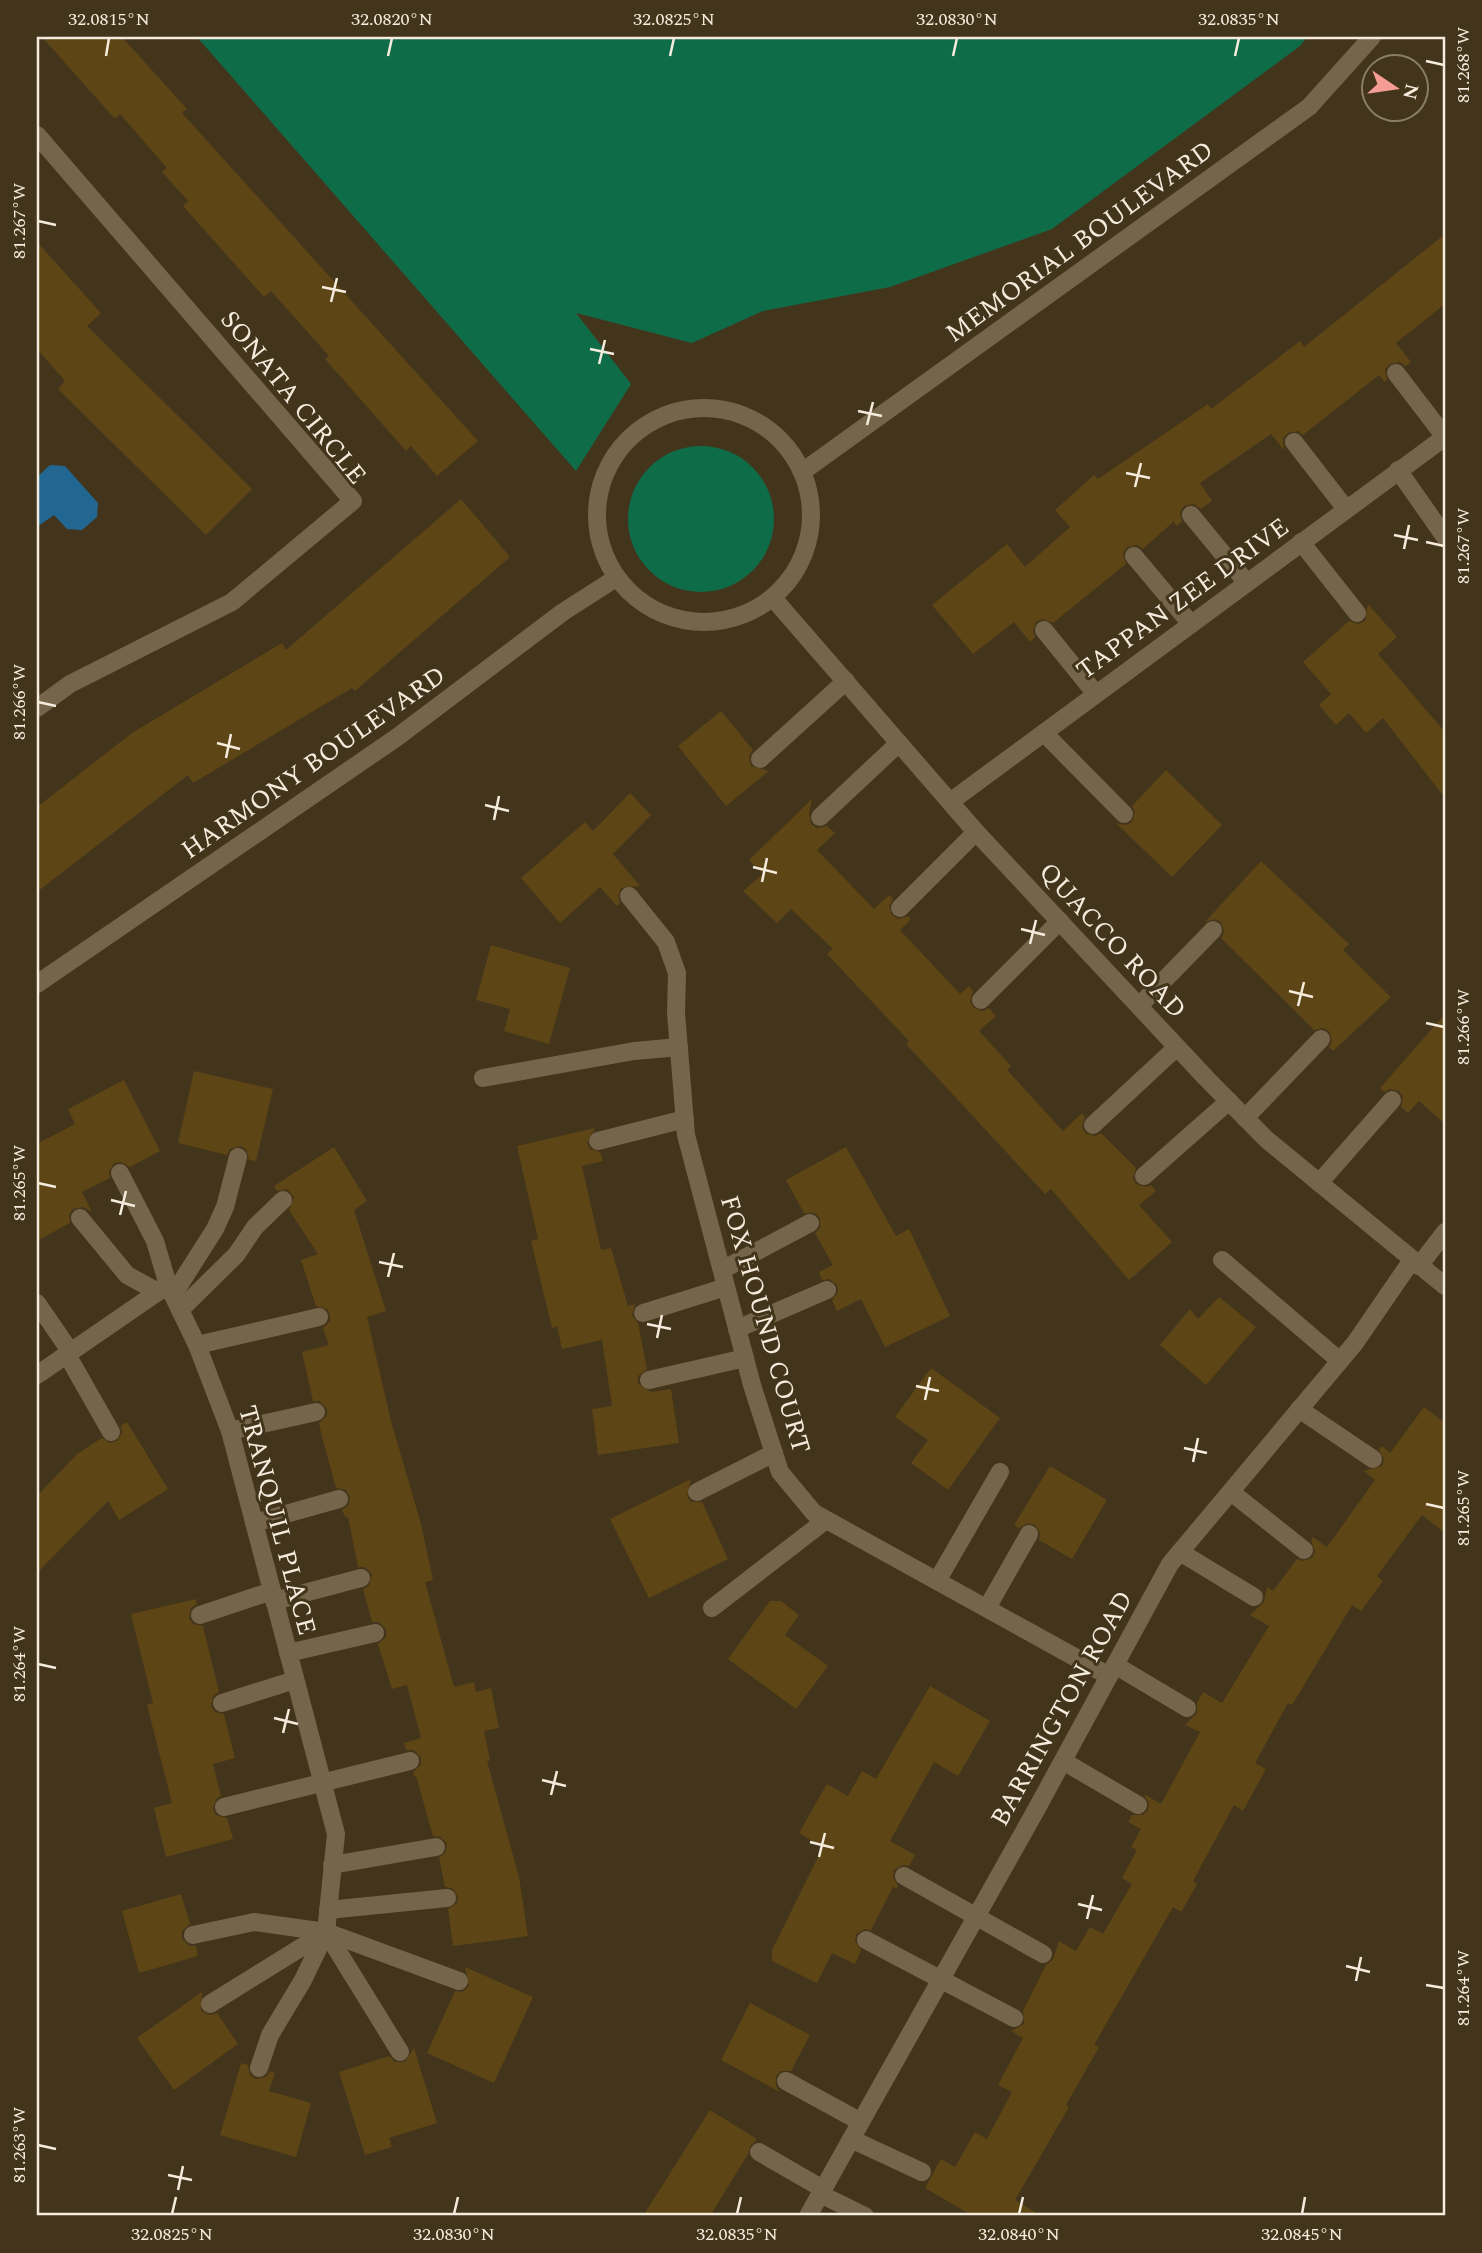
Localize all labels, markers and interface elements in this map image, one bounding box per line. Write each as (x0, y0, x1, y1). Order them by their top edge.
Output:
text: 32.0815°N (68, 6, 150, 33)
text: 32.0820°N (351, 6, 433, 33)
text: 32.0825°N (633, 6, 715, 33)
text: 32.0830°N (916, 6, 998, 33)
text: 32.0835°N (1198, 6, 1280, 33)
text: 81.268°W (1450, 27, 1477, 103)
north arrow (1360, 52, 1430, 122)
text: N (1394, 81, 1426, 102)
street label: MEMORIAL BOULEVARD (937, 131, 1222, 353)
text: 81.267°W (6, 183, 33, 259)
street label: SONATA CIRCLE (210, 302, 376, 494)
street label: TAPPAN ZEE DRIVE (1068, 508, 1297, 690)
text: 81.267°W (1450, 508, 1477, 584)
street label: HARMONY BOULEVARD (173, 656, 454, 870)
text: 81.266°W (6, 664, 33, 740)
street label: QUACCO ROAD (1029, 853, 1196, 1028)
text: 81.266°W (1450, 989, 1477, 1065)
text: 81.265°W (6, 1145, 33, 1221)
street label: FOX HOUND COURT (709, 1190, 821, 1458)
street label: TRANQUIL PLACE (227, 1401, 327, 1640)
text: 81.265°W (1450, 1470, 1477, 1546)
street label: BARRINGTON ROAD (980, 1583, 1143, 1834)
text: 81.264°W (6, 1626, 33, 1702)
text: 81.264°W (1450, 1950, 1477, 2026)
text: 81.263°W (6, 2107, 33, 2183)
text: 32.0825°N (131, 2221, 213, 2248)
text: 32.0830°N (413, 2221, 495, 2248)
text: 32.0835°N (696, 2221, 778, 2248)
text: 32.0840°N (978, 2221, 1060, 2248)
text: 32.0845°N (1261, 2221, 1343, 2248)

